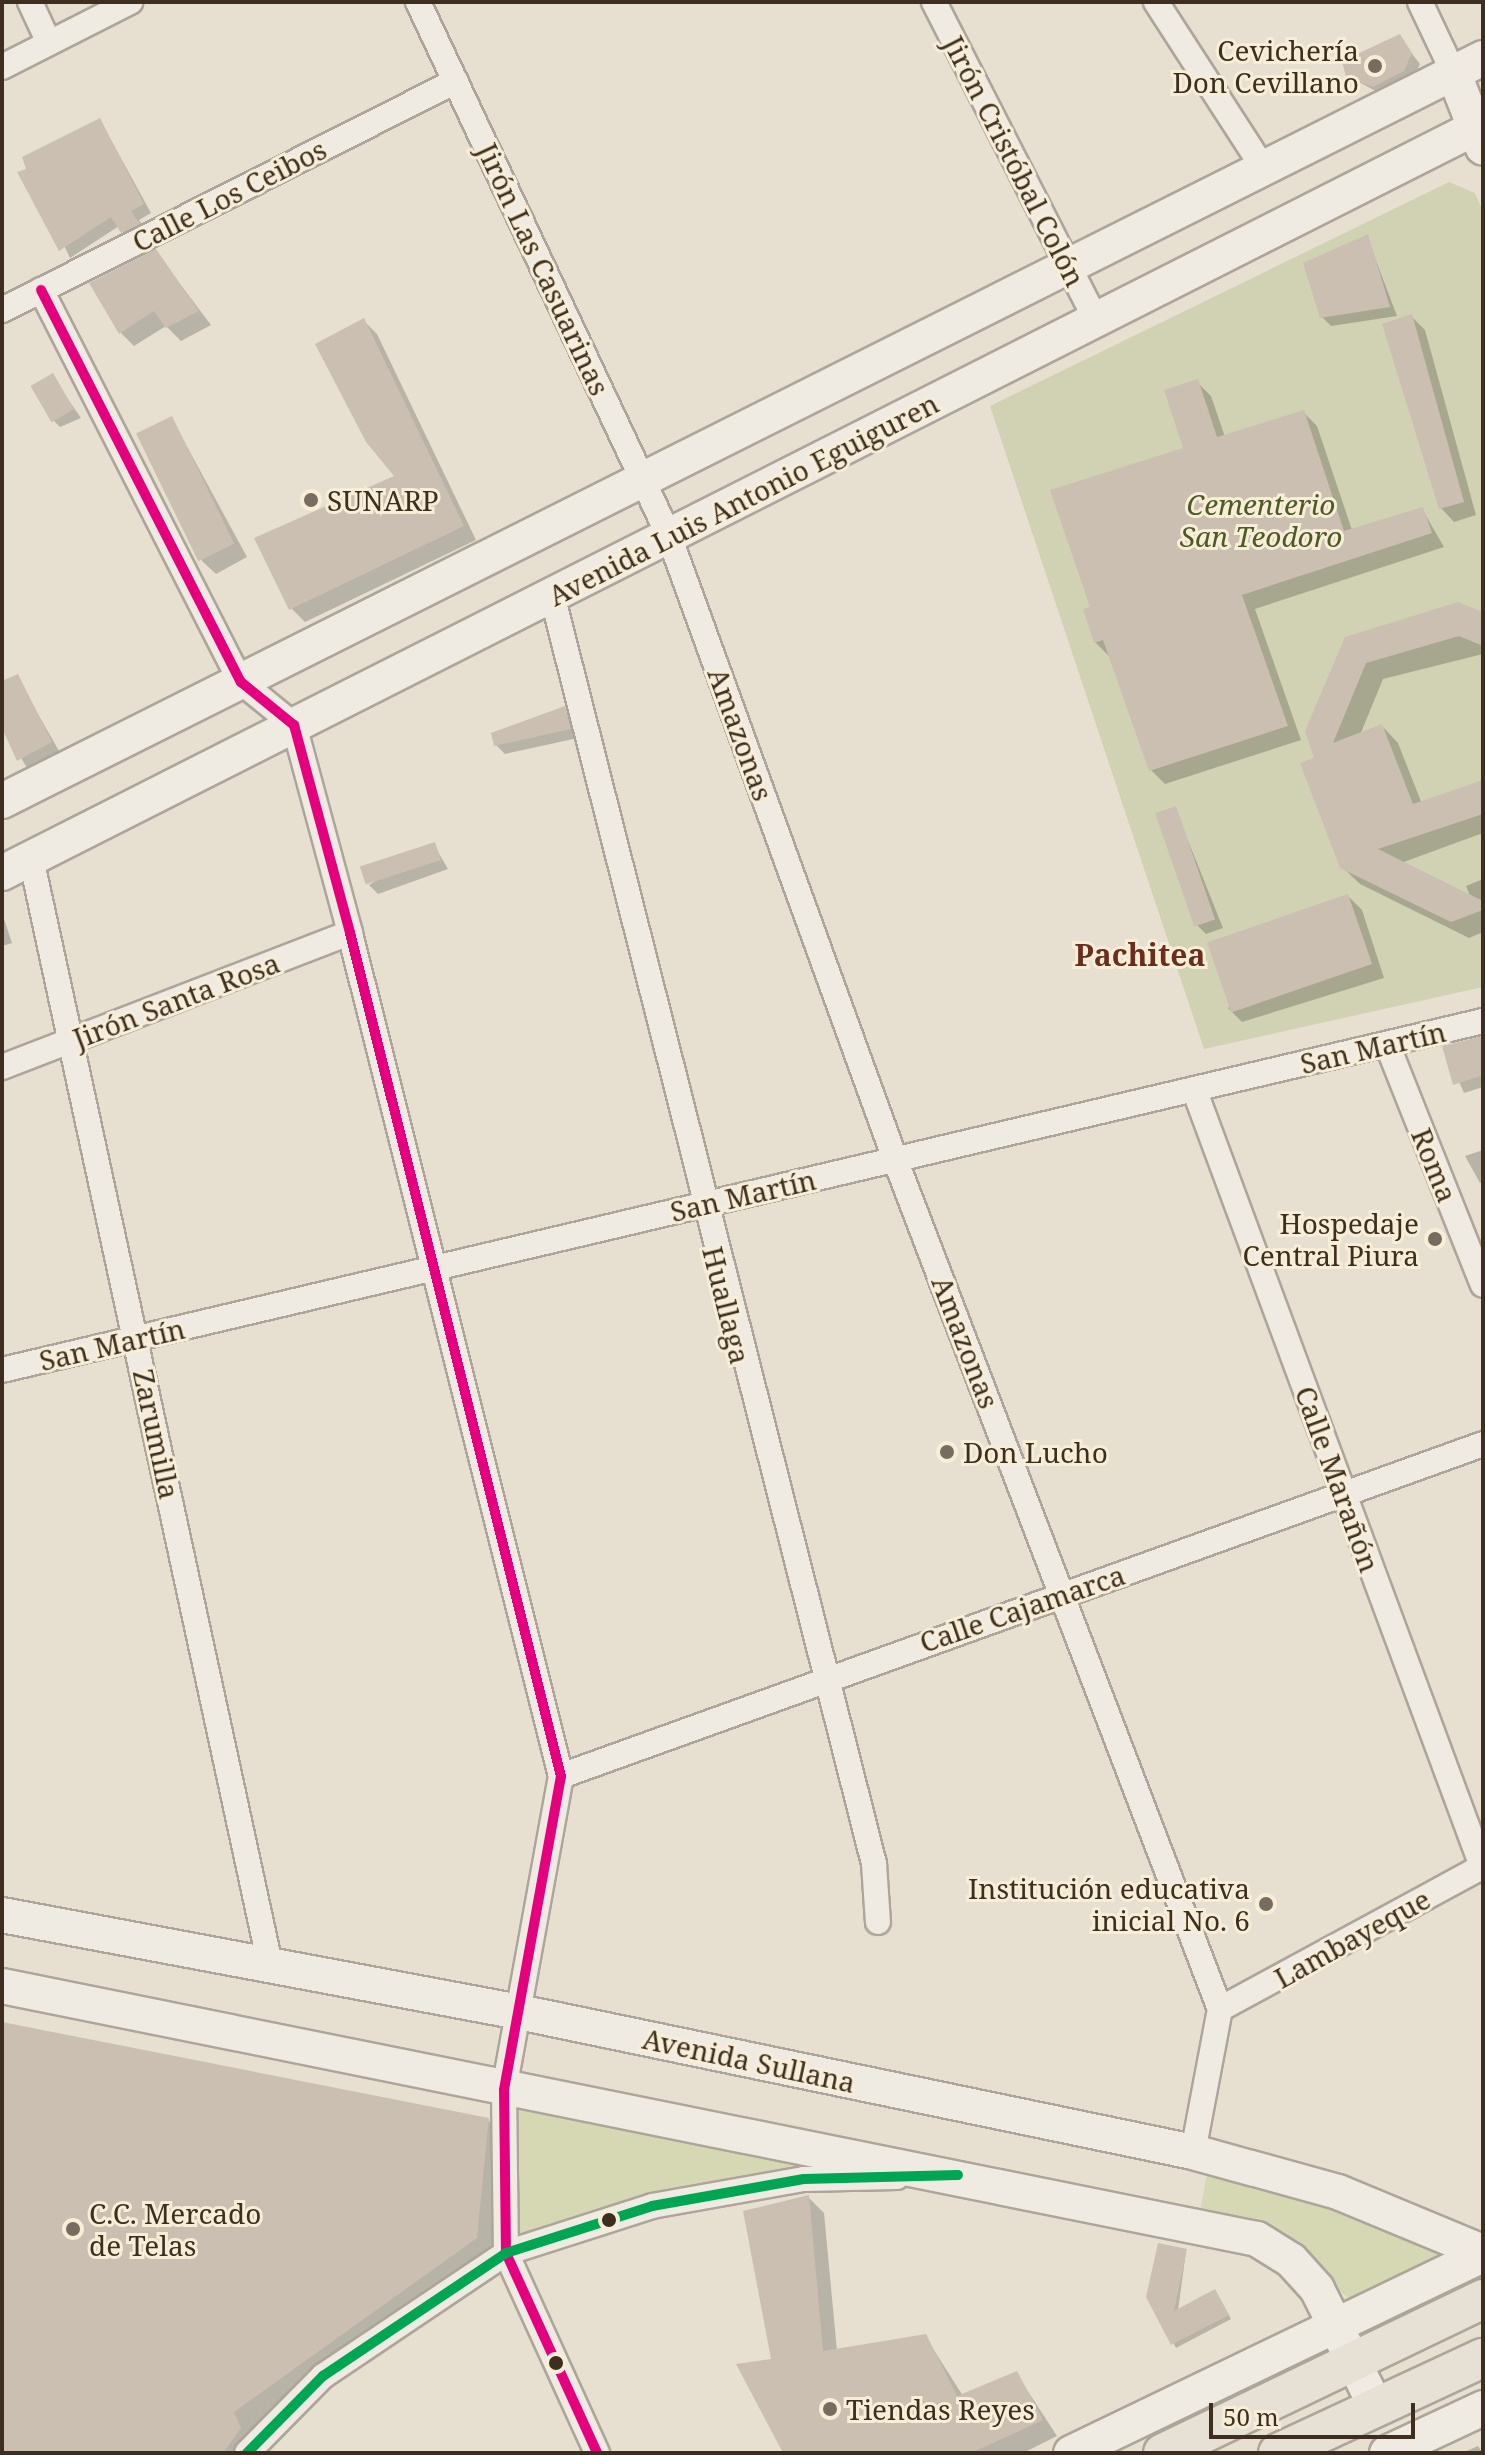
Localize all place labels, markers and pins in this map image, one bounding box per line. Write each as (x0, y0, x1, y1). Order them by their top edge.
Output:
place label: Cevichería Don Cevillano (1172, 33, 1359, 99)
marker: Cevichería Don Cevillano (1366, 57, 1384, 75)
place label: SUNARP (327, 483, 439, 517)
marker: SUNARP (302, 491, 320, 509)
place label: Hospedaje Central Piura (1243, 1206, 1419, 1272)
marker: Hospedaje Central Piura (1426, 1230, 1444, 1248)
place label: Don Lucho (963, 1435, 1108, 1469)
marker: Don Lucho (938, 1443, 956, 1461)
place label: Institución educativa inicial No. 6 (968, 1871, 1250, 1937)
marker: Institución educativa inicial No. 6 (1257, 1895, 1275, 1913)
place label: C.C. Mercado de Telas (89, 2196, 261, 2262)
unlabelled marker (601, 2212, 617, 2228)
marker: C.C. Mercado de Telas (64, 2220, 82, 2238)
unlabelled marker (548, 2355, 564, 2371)
place label: Tiendas Reyes (846, 2392, 1035, 2426)
marker: Tiendas Reyes (821, 2400, 839, 2418)

